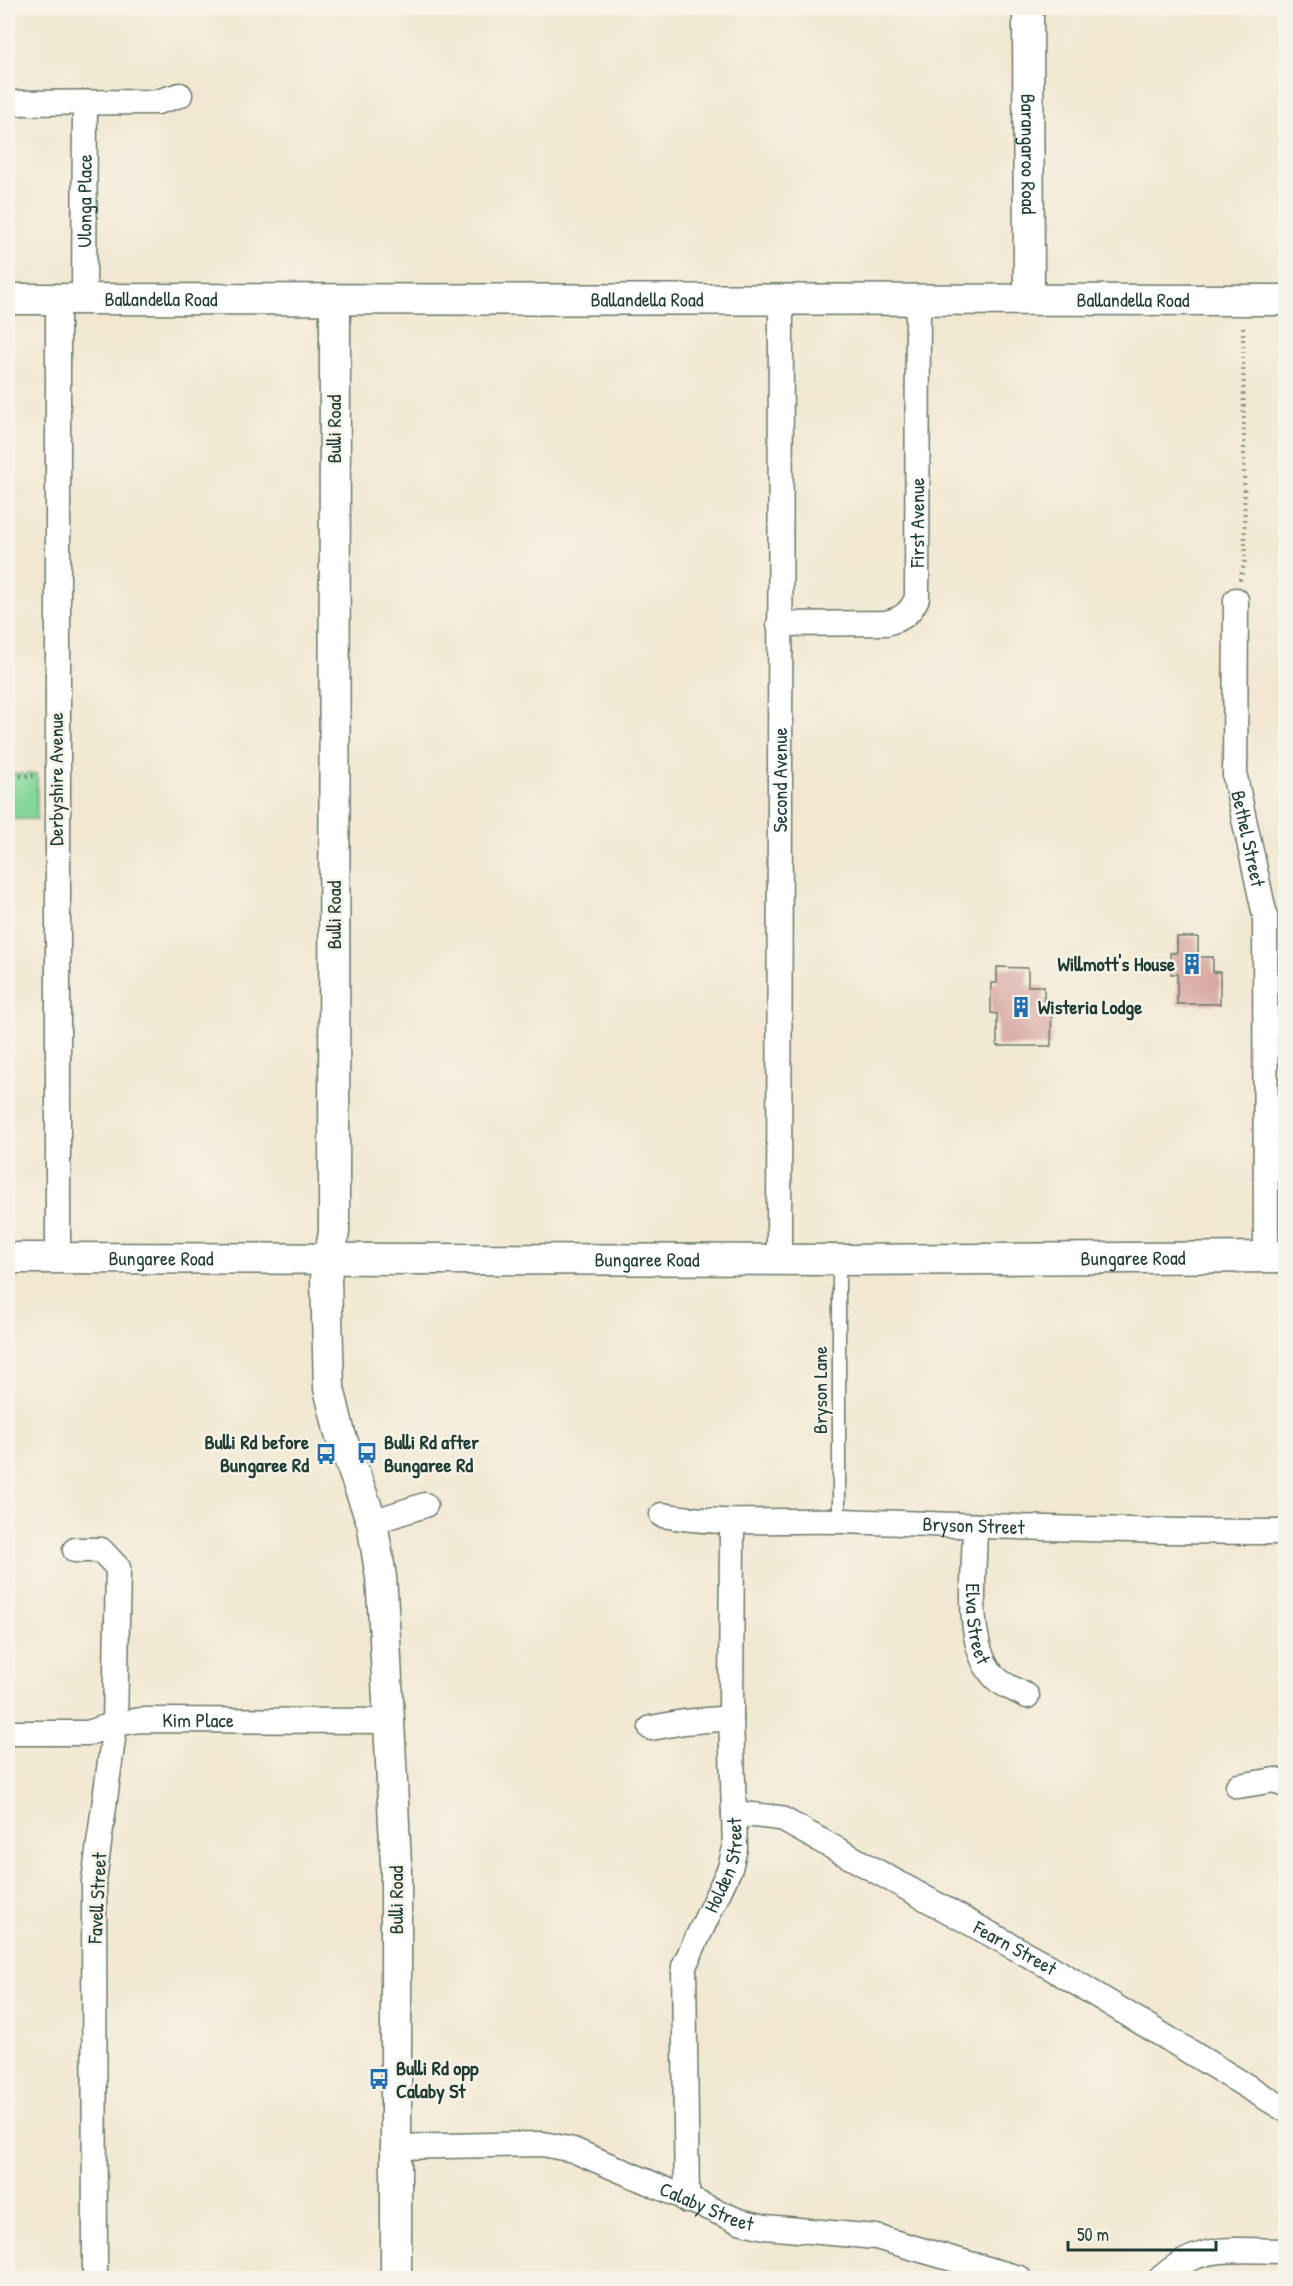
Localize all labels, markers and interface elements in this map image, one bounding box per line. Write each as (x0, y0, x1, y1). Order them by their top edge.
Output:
street label: Barangaroo Road (1015, 94, 1043, 215)
street label: Ulonga Place (70, 154, 98, 248)
street label: Ballandella Road (104, 285, 218, 312)
street label: Ballandella Road (590, 285, 704, 313)
street label: Ballandella Road (1076, 286, 1190, 313)
street label: Bulli Road (320, 394, 347, 463)
street label: First Avenue (903, 478, 930, 569)
street label: Derbyshire Avenue (42, 712, 69, 846)
street label: Second Avenue (766, 727, 793, 833)
street label: Bethel Street (1225, 788, 1273, 890)
street label: Bulli Road (320, 880, 347, 949)
place label: Willmott's House (1058, 950, 1175, 977)
building icon: Willmott's House (1180, 952, 1204, 976)
place label: Wisteria Lodge (1038, 993, 1142, 1021)
building icon: Wisteria Lodge (1009, 995, 1033, 1019)
street label: Bungaree Road (108, 1244, 214, 1271)
street label: Bungaree Road (1080, 1244, 1186, 1271)
street label: Bungaree Road (594, 1245, 700, 1273)
street label: Bryson Lane (806, 1346, 833, 1434)
place label: Bulli Rd before Bungaree Rd (205, 1428, 309, 1479)
place label: Bulli Rd after Bungaree Rd (384, 1428, 479, 1479)
bus stop icon: Bulli Rd after Bungaree Rd (355, 1441, 379, 1465)
bus stop icon: Bulli Rd before Bungaree Rd (314, 1442, 338, 1466)
street label: Bryson Street (922, 1510, 1026, 1540)
street label: Elva Street (960, 1583, 998, 1669)
street label: Kim Place (162, 1706, 234, 1733)
street label: Holden Street (697, 1816, 748, 1917)
street label: Favell Street (81, 1851, 112, 1945)
street label: Bulli Road (382, 1865, 409, 1934)
street label: Fearn Street (968, 1913, 1063, 1982)
place label: Bulli Rd opp Calaby St (396, 2054, 479, 2105)
bus stop icon: Bulli Rd opp Calaby St (367, 2067, 391, 2091)
street label: Calaby Street (656, 2175, 758, 2237)
scale bar (1068, 2214, 1216, 2252)
text: 50 m (1077, 2222, 1109, 2247)

